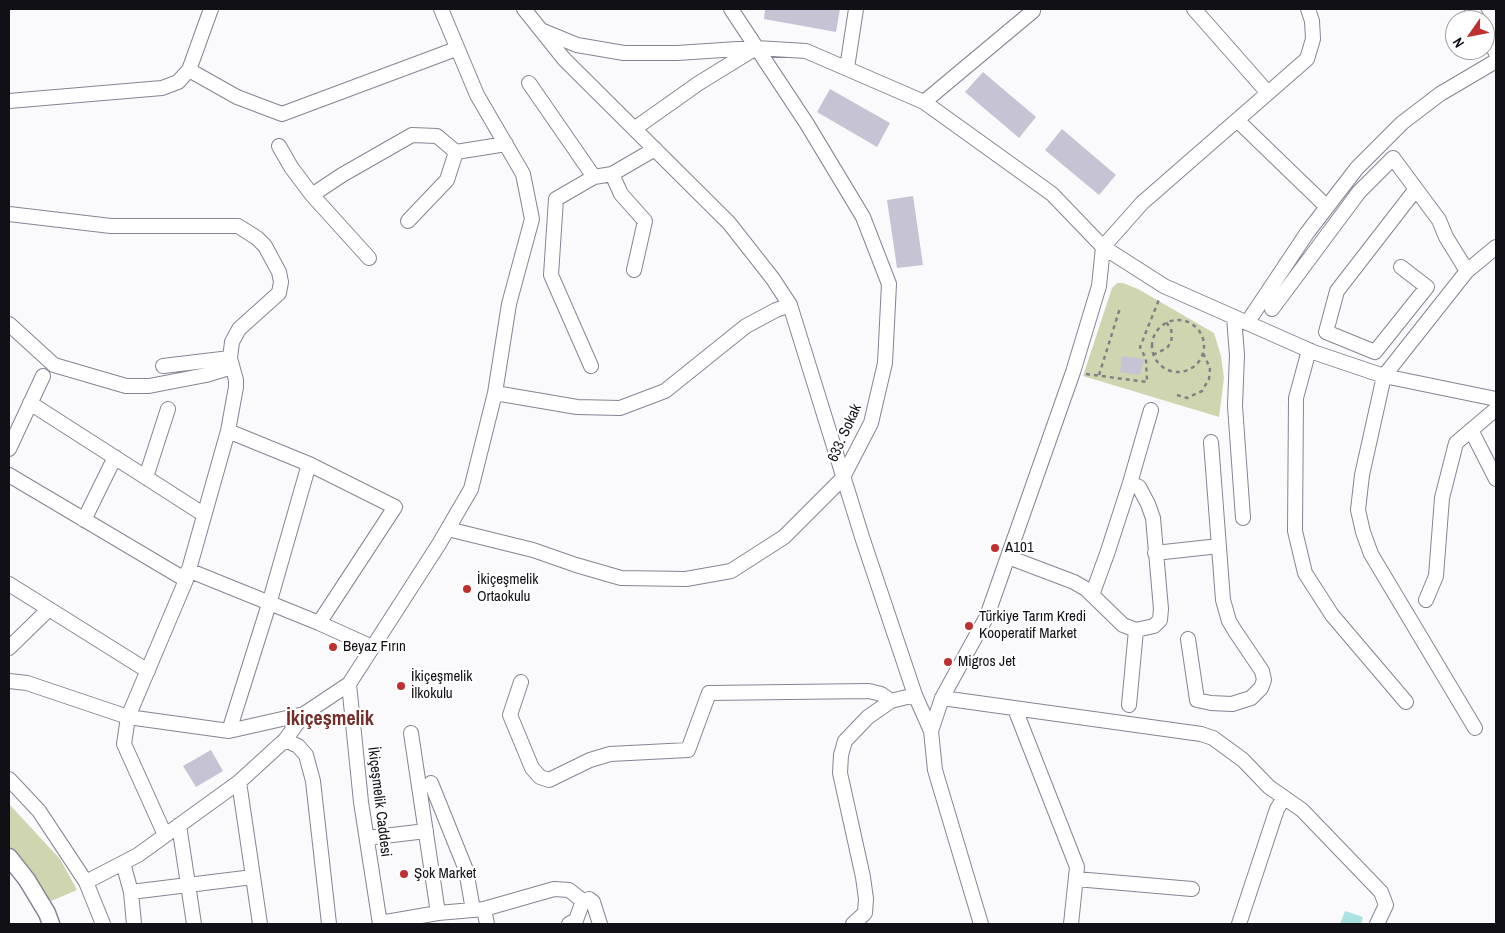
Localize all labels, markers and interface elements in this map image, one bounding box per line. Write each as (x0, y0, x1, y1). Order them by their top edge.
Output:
north arrow (1445, 10, 1495, 60)
text: N (1448, 34, 1468, 51)
street label: 633. Sokak (824, 401, 866, 465)
place label: A101 (1005, 539, 1034, 557)
marker: A101 (989, 542, 1001, 554)
place label: İkiçeşmelik Ortaokulu (477, 571, 539, 606)
marker: İkiçeşmelik Ortaokulu (461, 583, 473, 595)
place label: Türkiye Tarım Kredi Kooperatif Market (979, 608, 1086, 643)
marker: Türkiye Tarım Kredi Kooperatif Market (963, 620, 975, 632)
place label: Beyaz Fırın (343, 638, 406, 656)
marker: Beyaz Fırın (327, 641, 339, 653)
place label: Migros Jet (958, 653, 1015, 671)
marker: Migros Jet (942, 656, 954, 668)
place label: İkiçeşmelik İlkokulu (411, 668, 473, 703)
marker: İkiçeşmelik İlkokulu (395, 680, 407, 692)
district label: İkiçeşmelik (286, 708, 374, 732)
street label: İkiçeşmelik Caddesi (363, 746, 395, 858)
place label: Şok Market (414, 865, 476, 883)
marker: Şok Market (398, 868, 410, 880)

